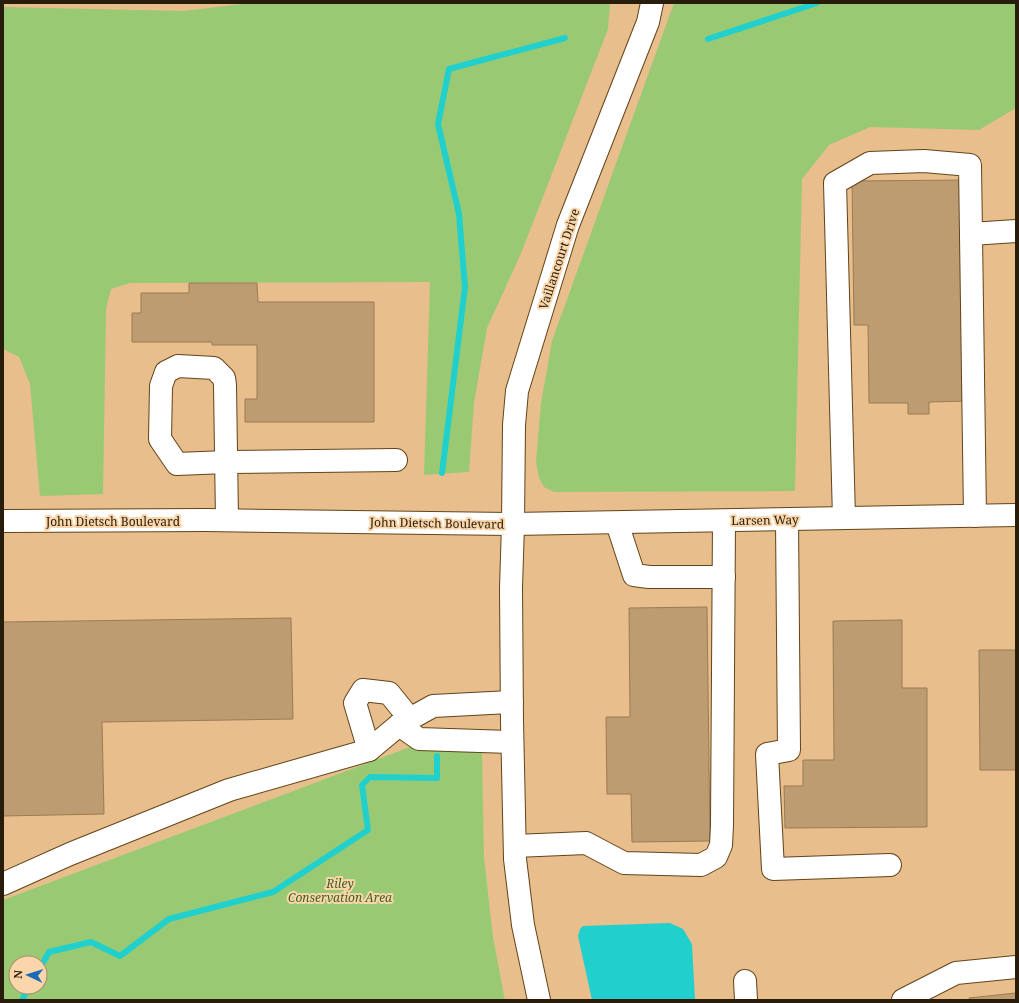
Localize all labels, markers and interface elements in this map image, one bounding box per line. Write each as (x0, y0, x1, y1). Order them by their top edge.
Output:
street label: Vaillancourt Drive (535, 206, 583, 312)
street label: Larsen Way (731, 511, 799, 529)
street label: John Dietsch Boulevard (45, 513, 181, 530)
street label: John Dietsch Boulevard (369, 513, 505, 533)
park label: Riley Conservation Area (288, 875, 392, 906)
north arrow (8, 955, 48, 995)
text: N (10, 969, 25, 979)

